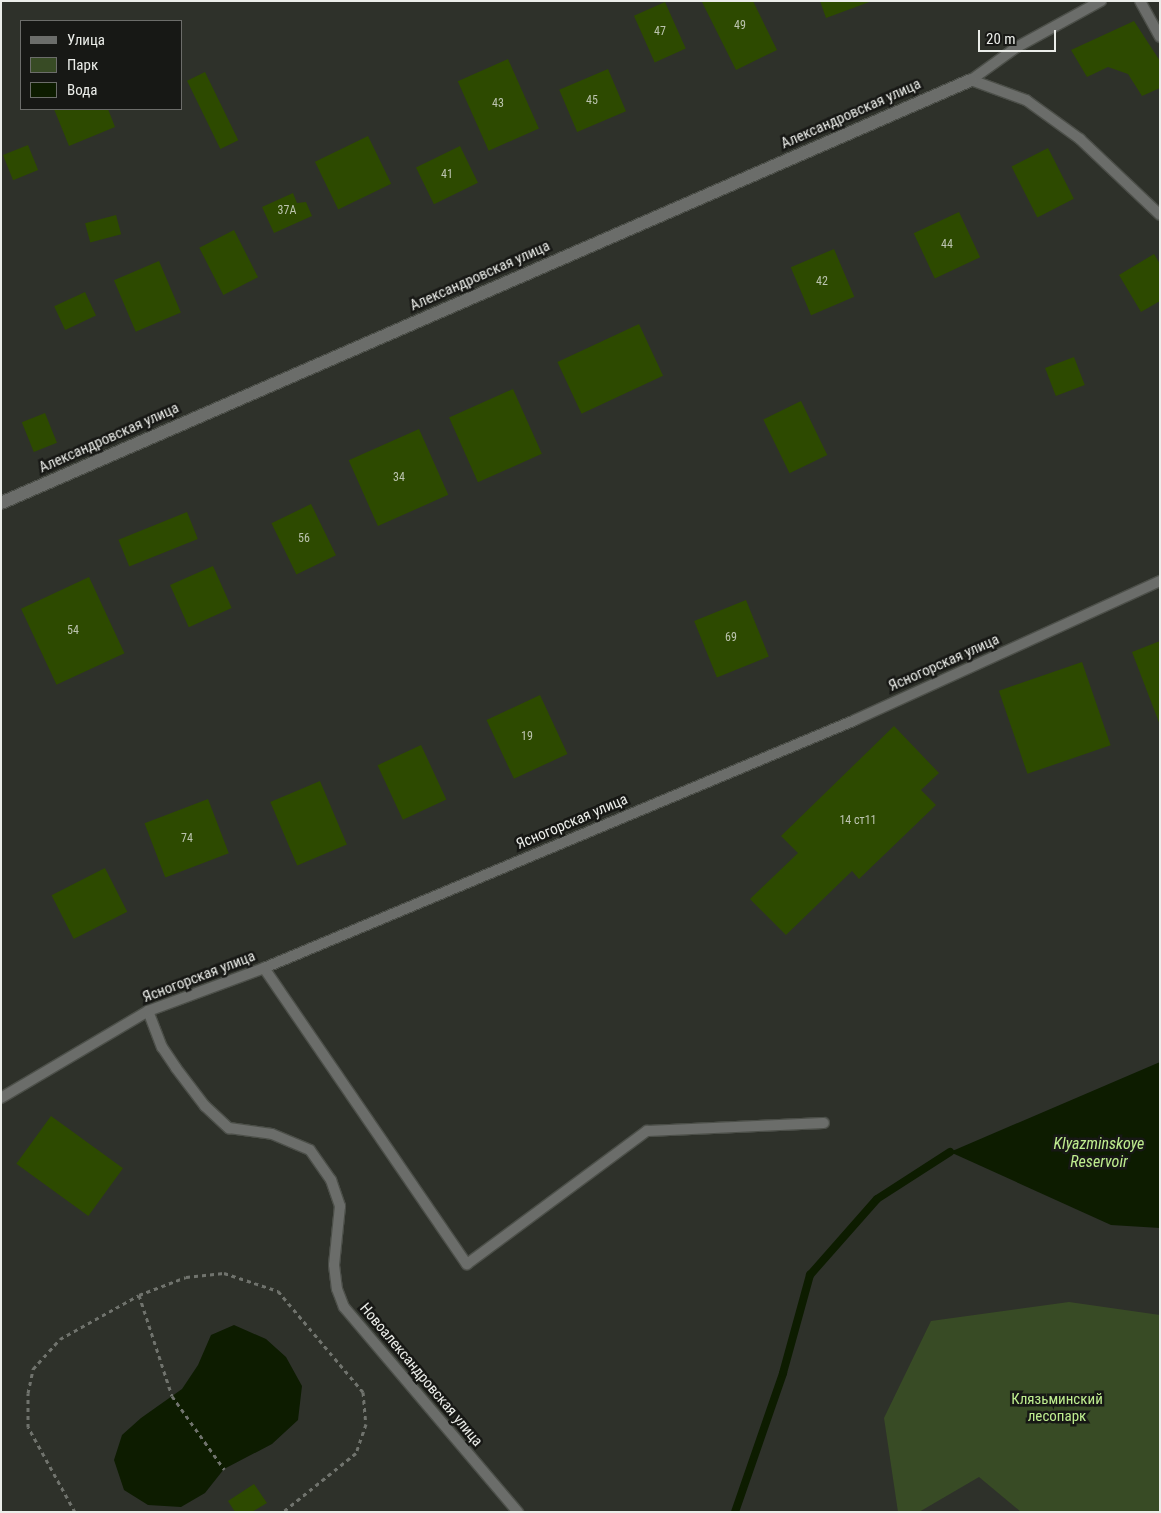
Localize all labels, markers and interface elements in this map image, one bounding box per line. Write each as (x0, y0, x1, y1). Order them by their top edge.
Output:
house number: 49 (734, 19, 746, 33)
legend (20, 20, 182, 110)
scale bar (981, 20, 1058, 52)
house number: 47 (654, 25, 666, 39)
text: 20 m (986, 30, 1016, 48)
text: Улица (67, 31, 105, 49)
text: Парк (67, 56, 98, 74)
street label: Александровская улица (778, 75, 924, 153)
text: Вода (67, 81, 97, 99)
house number: 45 (586, 94, 598, 108)
house number: 43 (492, 97, 504, 111)
house number: 41 (441, 168, 453, 182)
house number: 37А (278, 204, 296, 218)
street label: Александровская улица (407, 237, 553, 315)
house number: 44 (941, 238, 953, 252)
house number: 42 (816, 275, 828, 289)
street label: Александровская улица (36, 399, 182, 477)
house number: 34 (393, 471, 405, 485)
house number: 56 (298, 532, 310, 546)
house number: 54 (67, 624, 79, 638)
house number: 69 (725, 631, 737, 645)
street label: Ясногорская улица (886, 631, 1002, 695)
house number: 19 (521, 730, 533, 744)
street label: Ясногорская улица (514, 790, 630, 854)
house number: 14 ст11 (839, 814, 877, 828)
house number: 74 (181, 832, 193, 846)
street label: Ясногорская улица (140, 947, 258, 1007)
water label: Klyazminskoye Reservoir (1054, 1134, 1144, 1172)
street label: Новоалександровская улица (356, 1300, 486, 1450)
park label: Клязьминский лесопарк (1011, 1390, 1103, 1425)

